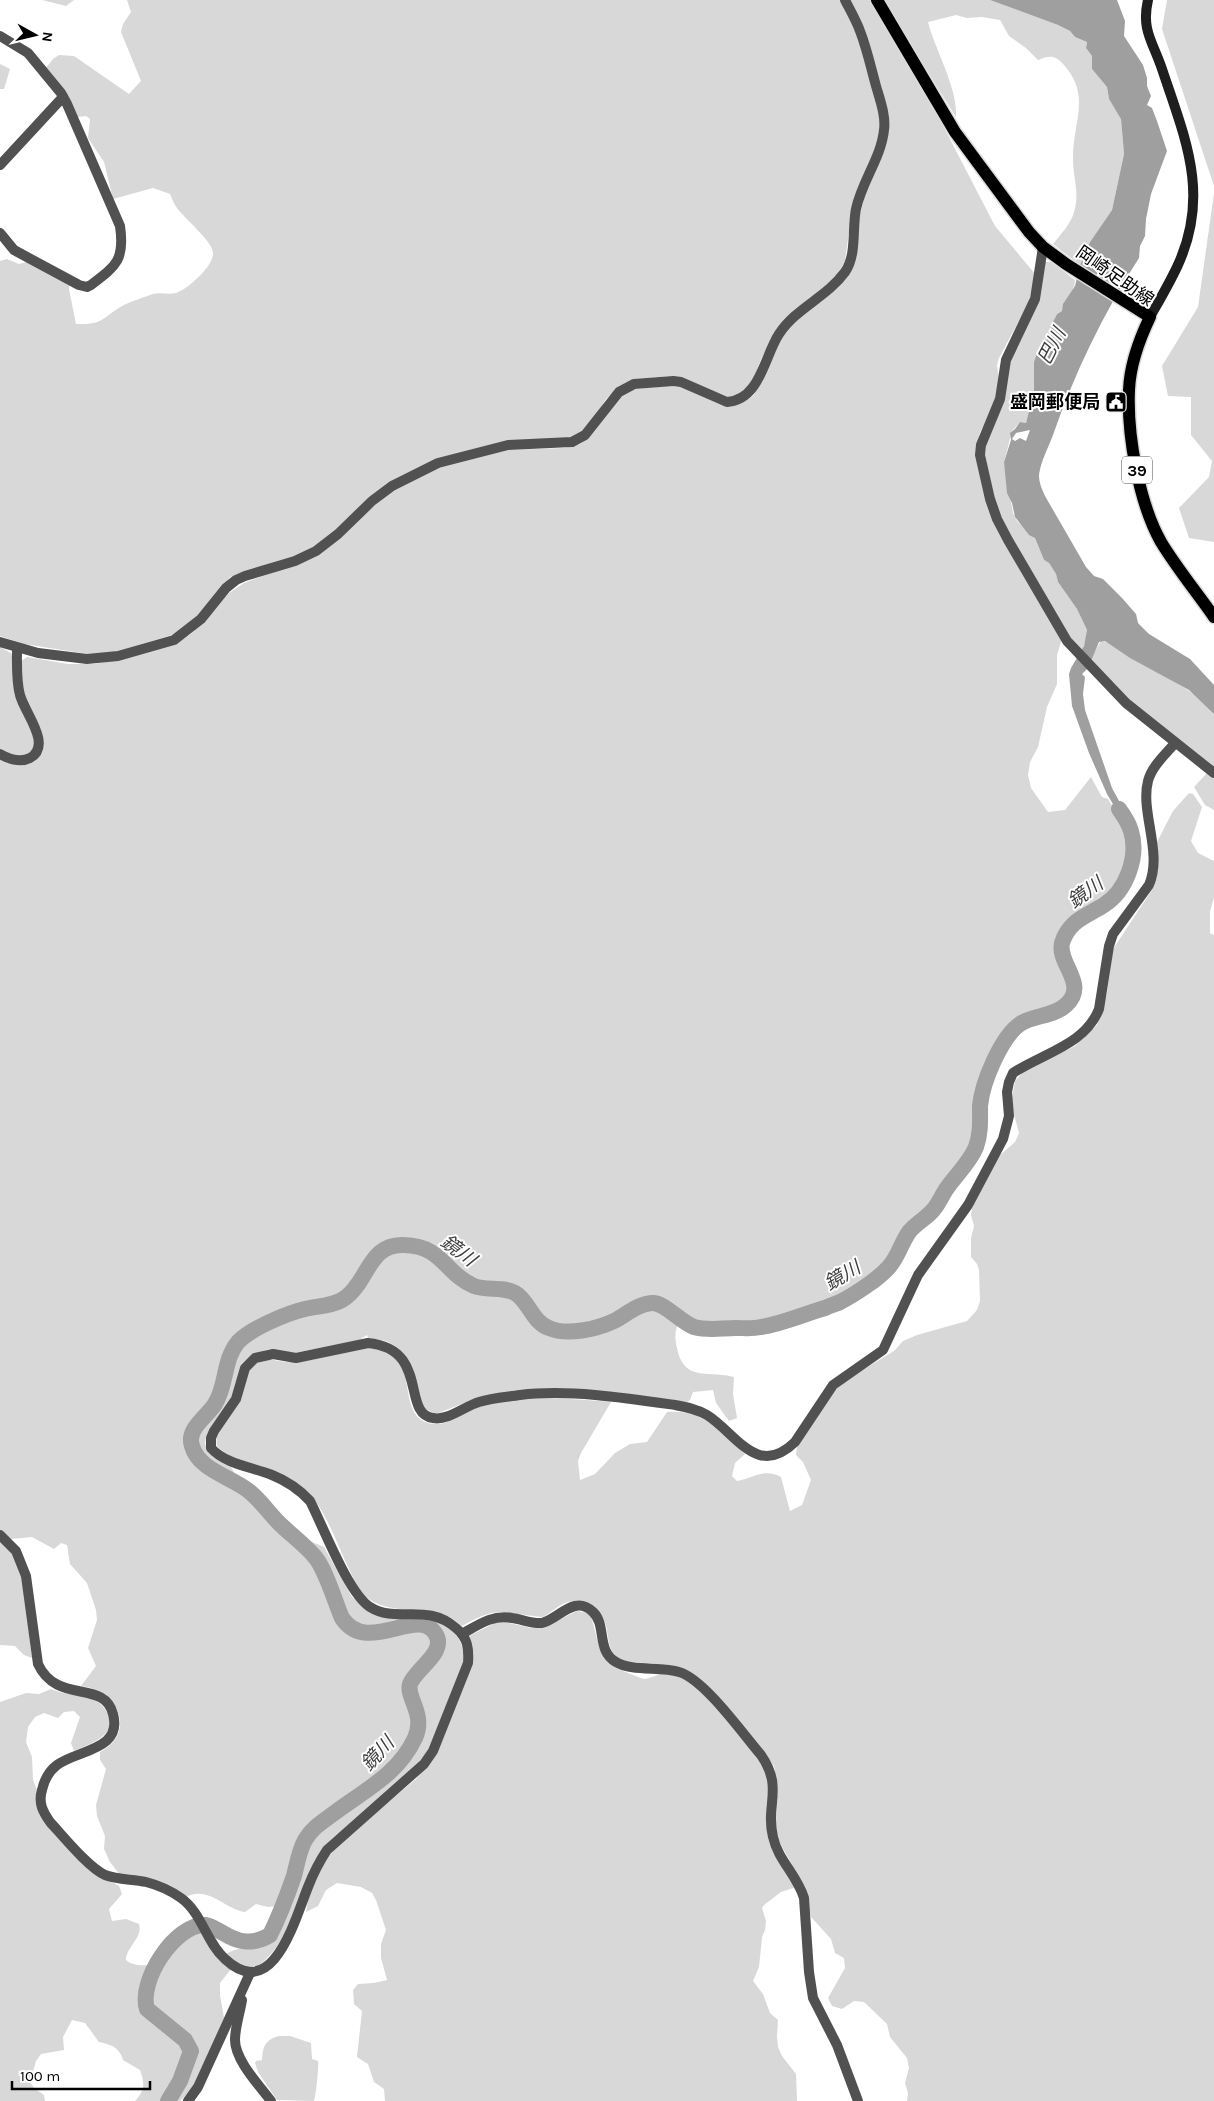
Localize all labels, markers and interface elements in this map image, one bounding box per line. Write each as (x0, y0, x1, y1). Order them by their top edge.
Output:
north arrow (10, 10, 60, 60)
text: N (38, 31, 56, 43)
street label: 岡崎足助線 (1072, 241, 1158, 311)
water label: 巴川 (1033, 323, 1071, 368)
public building icon: 盛岡郵便局 (1104, 390, 1128, 414)
place label: 盛岡郵便局 (1010, 391, 1100, 413)
road number: 39 (1122, 456, 1152, 484)
water label: 鏡川 (1064, 872, 1109, 913)
water label: 鏡川 (437, 1231, 482, 1272)
water label: 鏡川 (821, 1256, 866, 1295)
water label: 鏡川 (357, 1731, 400, 1775)
scale bar (12, 2058, 150, 2090)
text: 100 m (20, 2067, 60, 2085)

